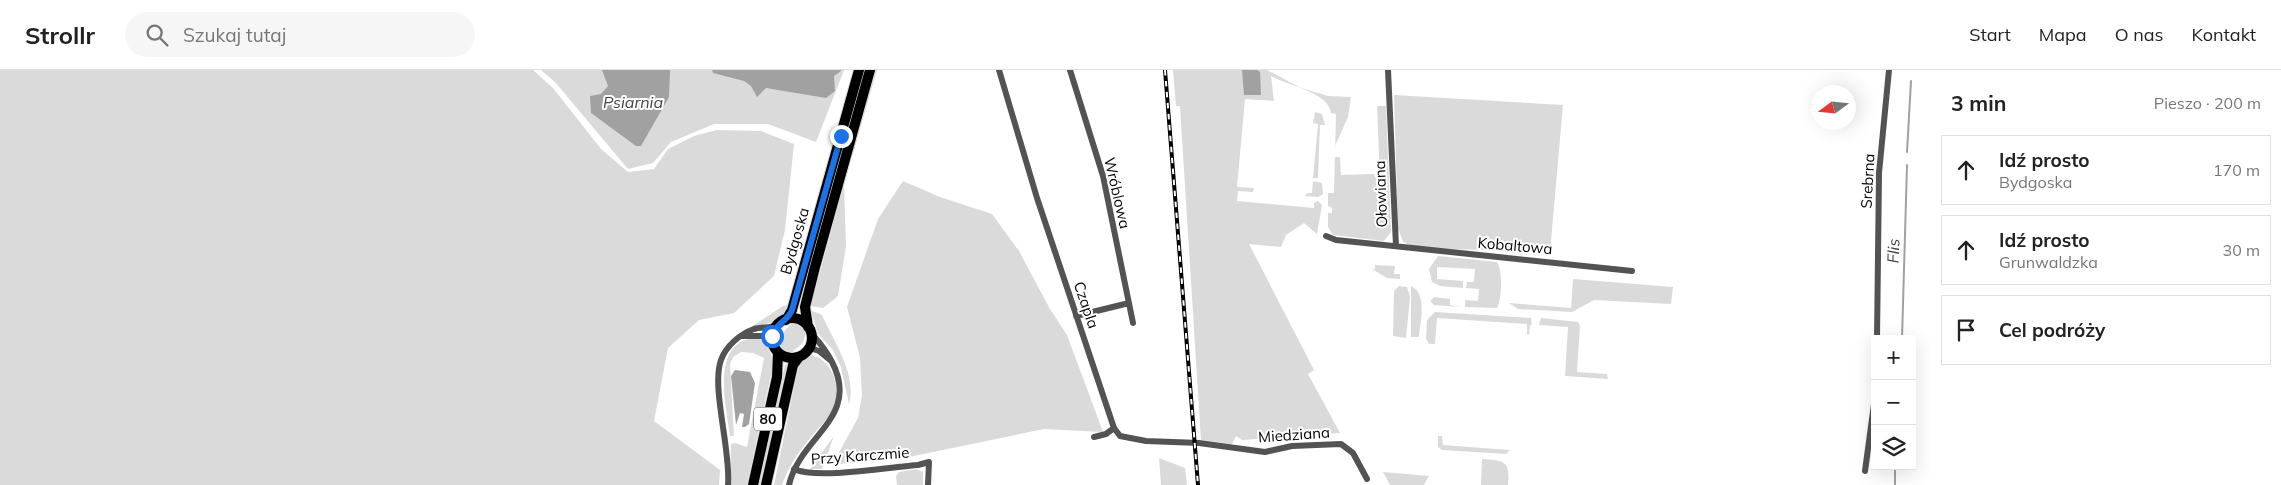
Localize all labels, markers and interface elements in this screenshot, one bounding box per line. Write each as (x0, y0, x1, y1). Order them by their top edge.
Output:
search box (125, 12, 475, 57)
text: Strollr (25, 20, 95, 50)
icon: search (143, 21, 171, 49)
text: Szukaj tutaj (183, 23, 286, 47)
text: Start (1969, 23, 2011, 46)
text: Mapa (2039, 23, 2087, 46)
text: O nas (2115, 23, 2164, 46)
text: Kontakt (2192, 23, 2256, 46)
north arrow (1811, 85, 1856, 130)
text: 3 min (1951, 90, 2006, 116)
water label: Psiarnia (603, 92, 663, 112)
text: Pieszo · 200 m (2154, 93, 2261, 113)
route end (830, 125, 853, 148)
text: Idź prosto (1999, 148, 2090, 172)
street label: Srebrna (1857, 153, 1878, 209)
street label: Wróblowa (1100, 155, 1135, 230)
icon: ahead (1952, 156, 1980, 184)
street label: Ołowiana (1370, 160, 1391, 228)
text: 170 m (2213, 160, 2260, 180)
text: Bydgoska (1999, 172, 2072, 192)
street label: Bydgoska (776, 205, 813, 277)
text: Idź prosto (1999, 228, 2090, 252)
street label: Kobaltowa (1477, 233, 1553, 258)
icon: ahead (1952, 236, 1980, 264)
water label: Flis (1883, 238, 1903, 264)
text: 30 m (2223, 240, 2260, 260)
text: Grunwaldzka (1999, 252, 2098, 272)
street label: Czapla (1070, 279, 1103, 331)
icon: arrive (1952, 316, 1980, 344)
text: Cel podróży (1999, 318, 2105, 342)
route start (761, 325, 784, 348)
map controls (1871, 335, 1916, 470)
button: + (1871, 335, 1916, 380)
button: − (1871, 380, 1916, 425)
road number: 80 (754, 408, 782, 430)
street label: Miedziana (1258, 423, 1330, 446)
button: layers (1871, 425, 1916, 470)
street label: Przy Karczmie (810, 443, 910, 468)

